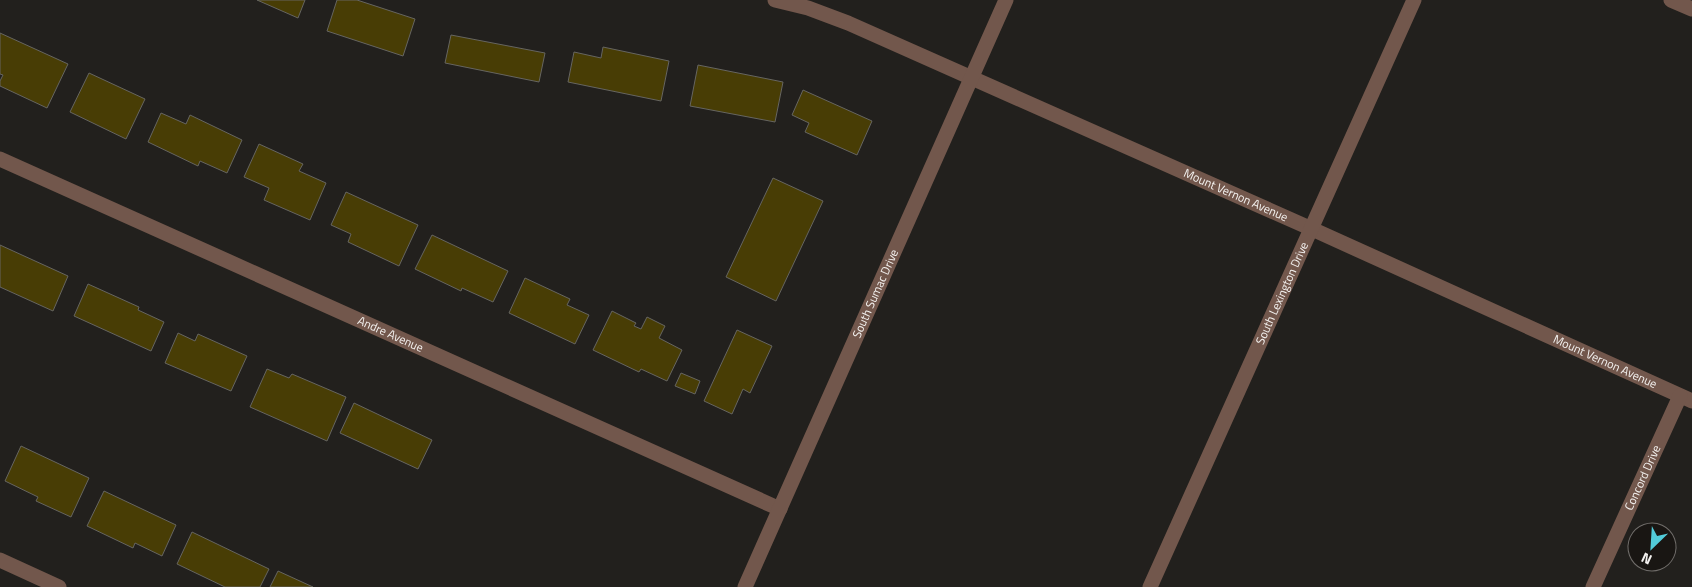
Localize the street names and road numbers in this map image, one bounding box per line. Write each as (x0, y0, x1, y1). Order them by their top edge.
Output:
street label: Mount Vernon Avenue (1181, 163, 1291, 226)
street label: South Lexington Drive (1250, 239, 1313, 348)
street label: South Sumac Drive (847, 246, 903, 341)
street label: Andre Avenue (355, 311, 427, 357)
street label: Mount Vernon Avenue (1550, 329, 1660, 393)
street label: Concord Drive (1619, 442, 1665, 513)

